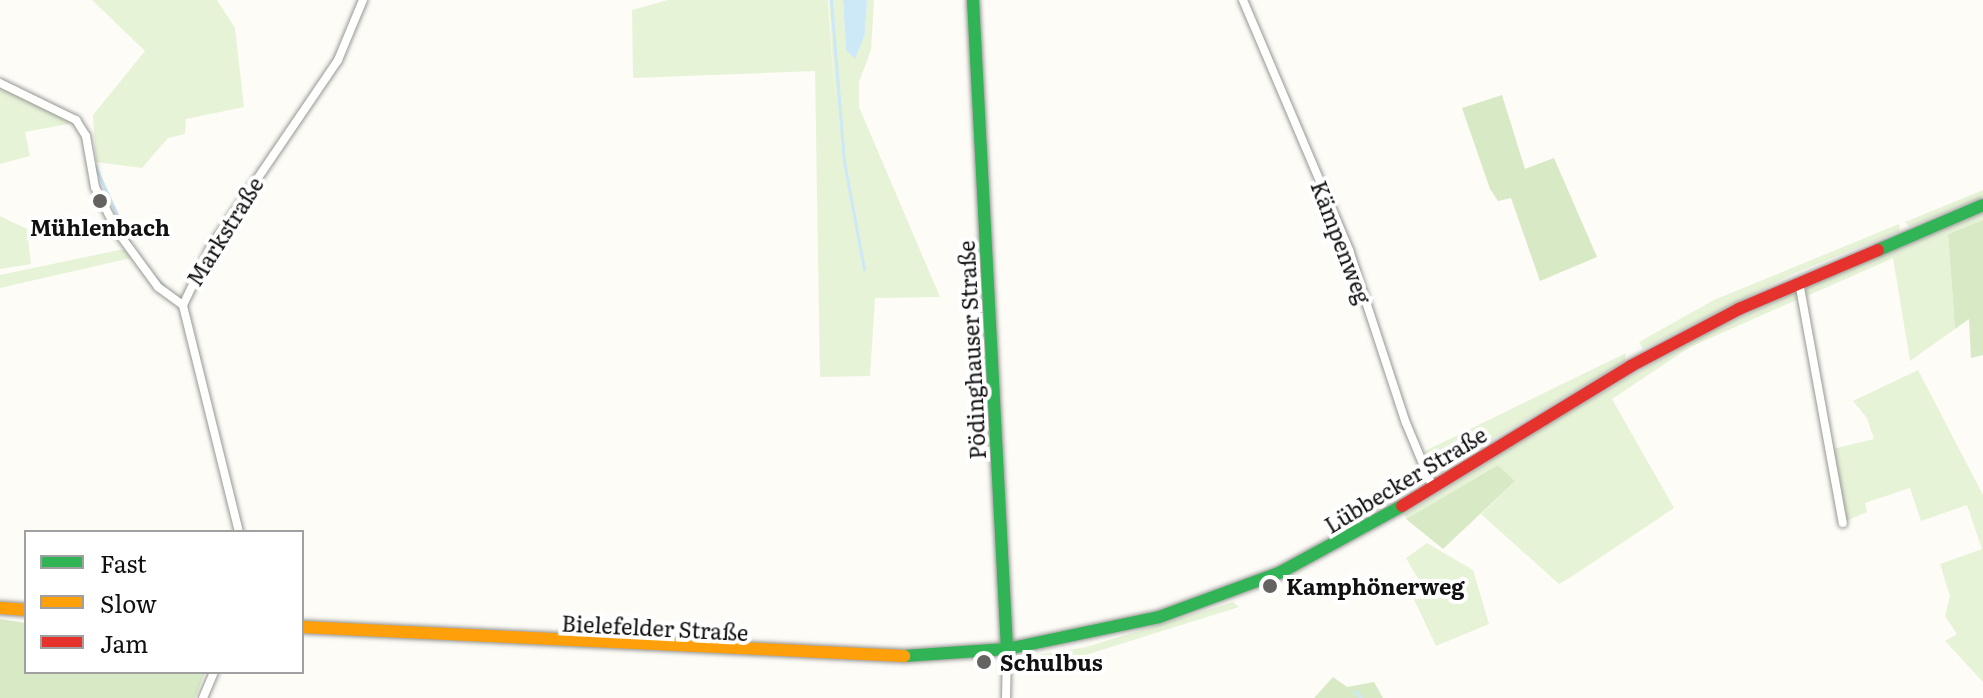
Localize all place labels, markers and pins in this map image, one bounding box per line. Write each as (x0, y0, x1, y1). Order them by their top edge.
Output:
marker: Mühlenbach (91, 192, 109, 210)
place label: Mühlenbach (30, 214, 170, 240)
place label: Kamphönerweg (1286, 573, 1465, 599)
marker: Kamphönerweg (1261, 577, 1279, 595)
place label: Schulbus (1000, 649, 1103, 675)
marker: Schulbus (975, 653, 993, 671)

